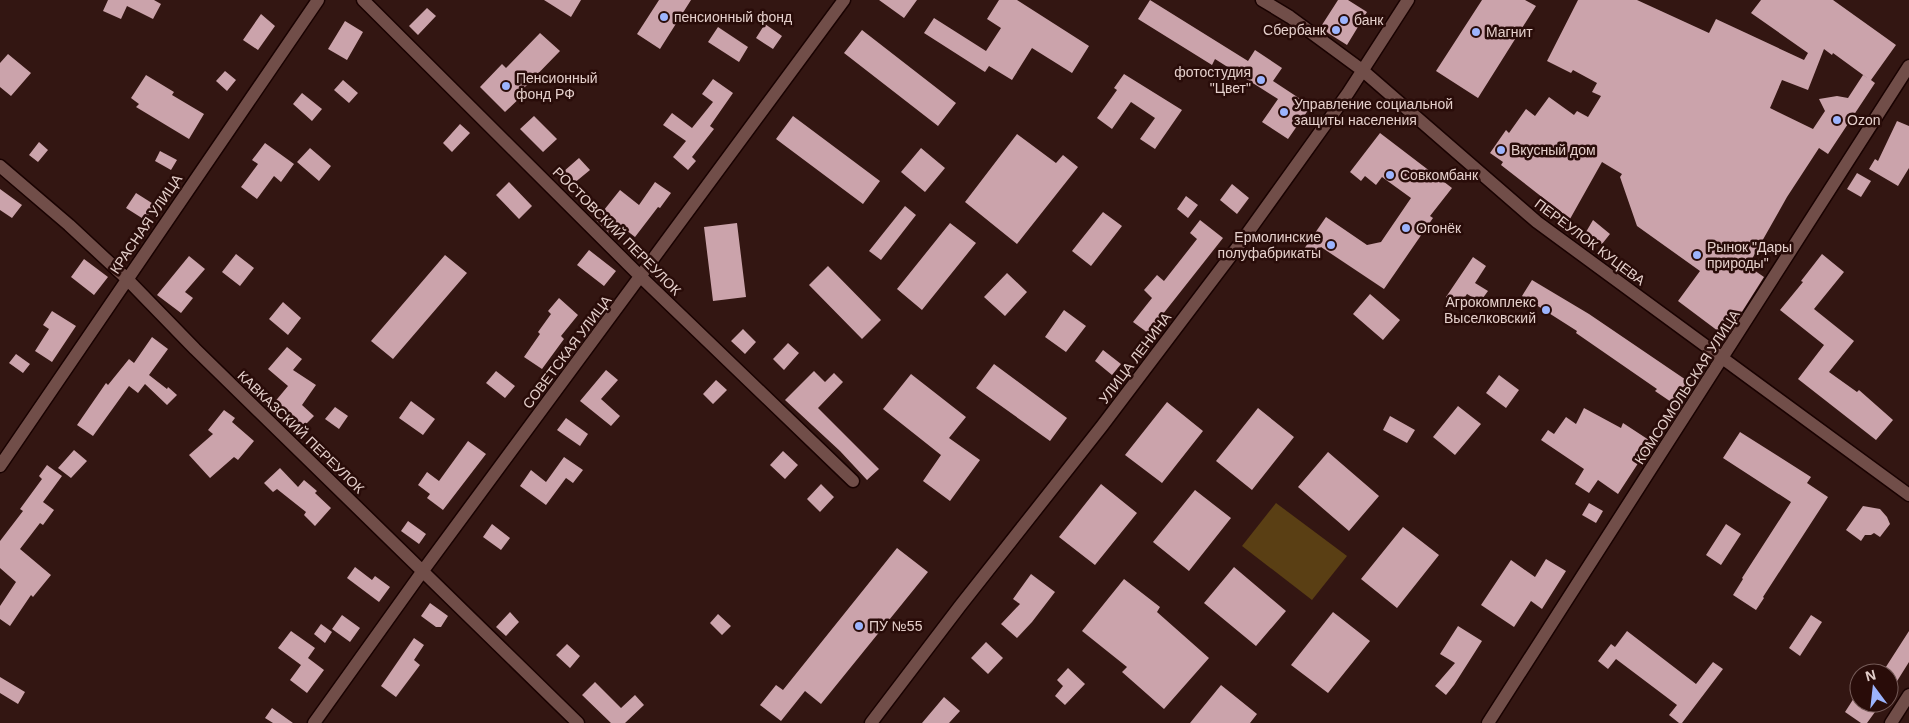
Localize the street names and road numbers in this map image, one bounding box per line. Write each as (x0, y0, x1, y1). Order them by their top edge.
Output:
street label: РОСТОВСКИЙ ПЕРЕУЛОК (550, 163, 686, 299)
street label: КРАСНАЯ УЛИЦА (107, 171, 186, 277)
street label: ПЕРЕУЛОК КУЦЕВА (1532, 195, 1649, 289)
street label: СОВЕТСКАЯ УЛИЦА (519, 292, 615, 411)
street label: КОМСОМОЛЬСКАЯ УЛИЦА (1631, 306, 1743, 467)
street label: УЛИЦА ЛЕНИНА (1096, 309, 1175, 407)
street label: КАВКАЗСКИЙ ПЕРЕУЛОК (234, 367, 369, 497)

